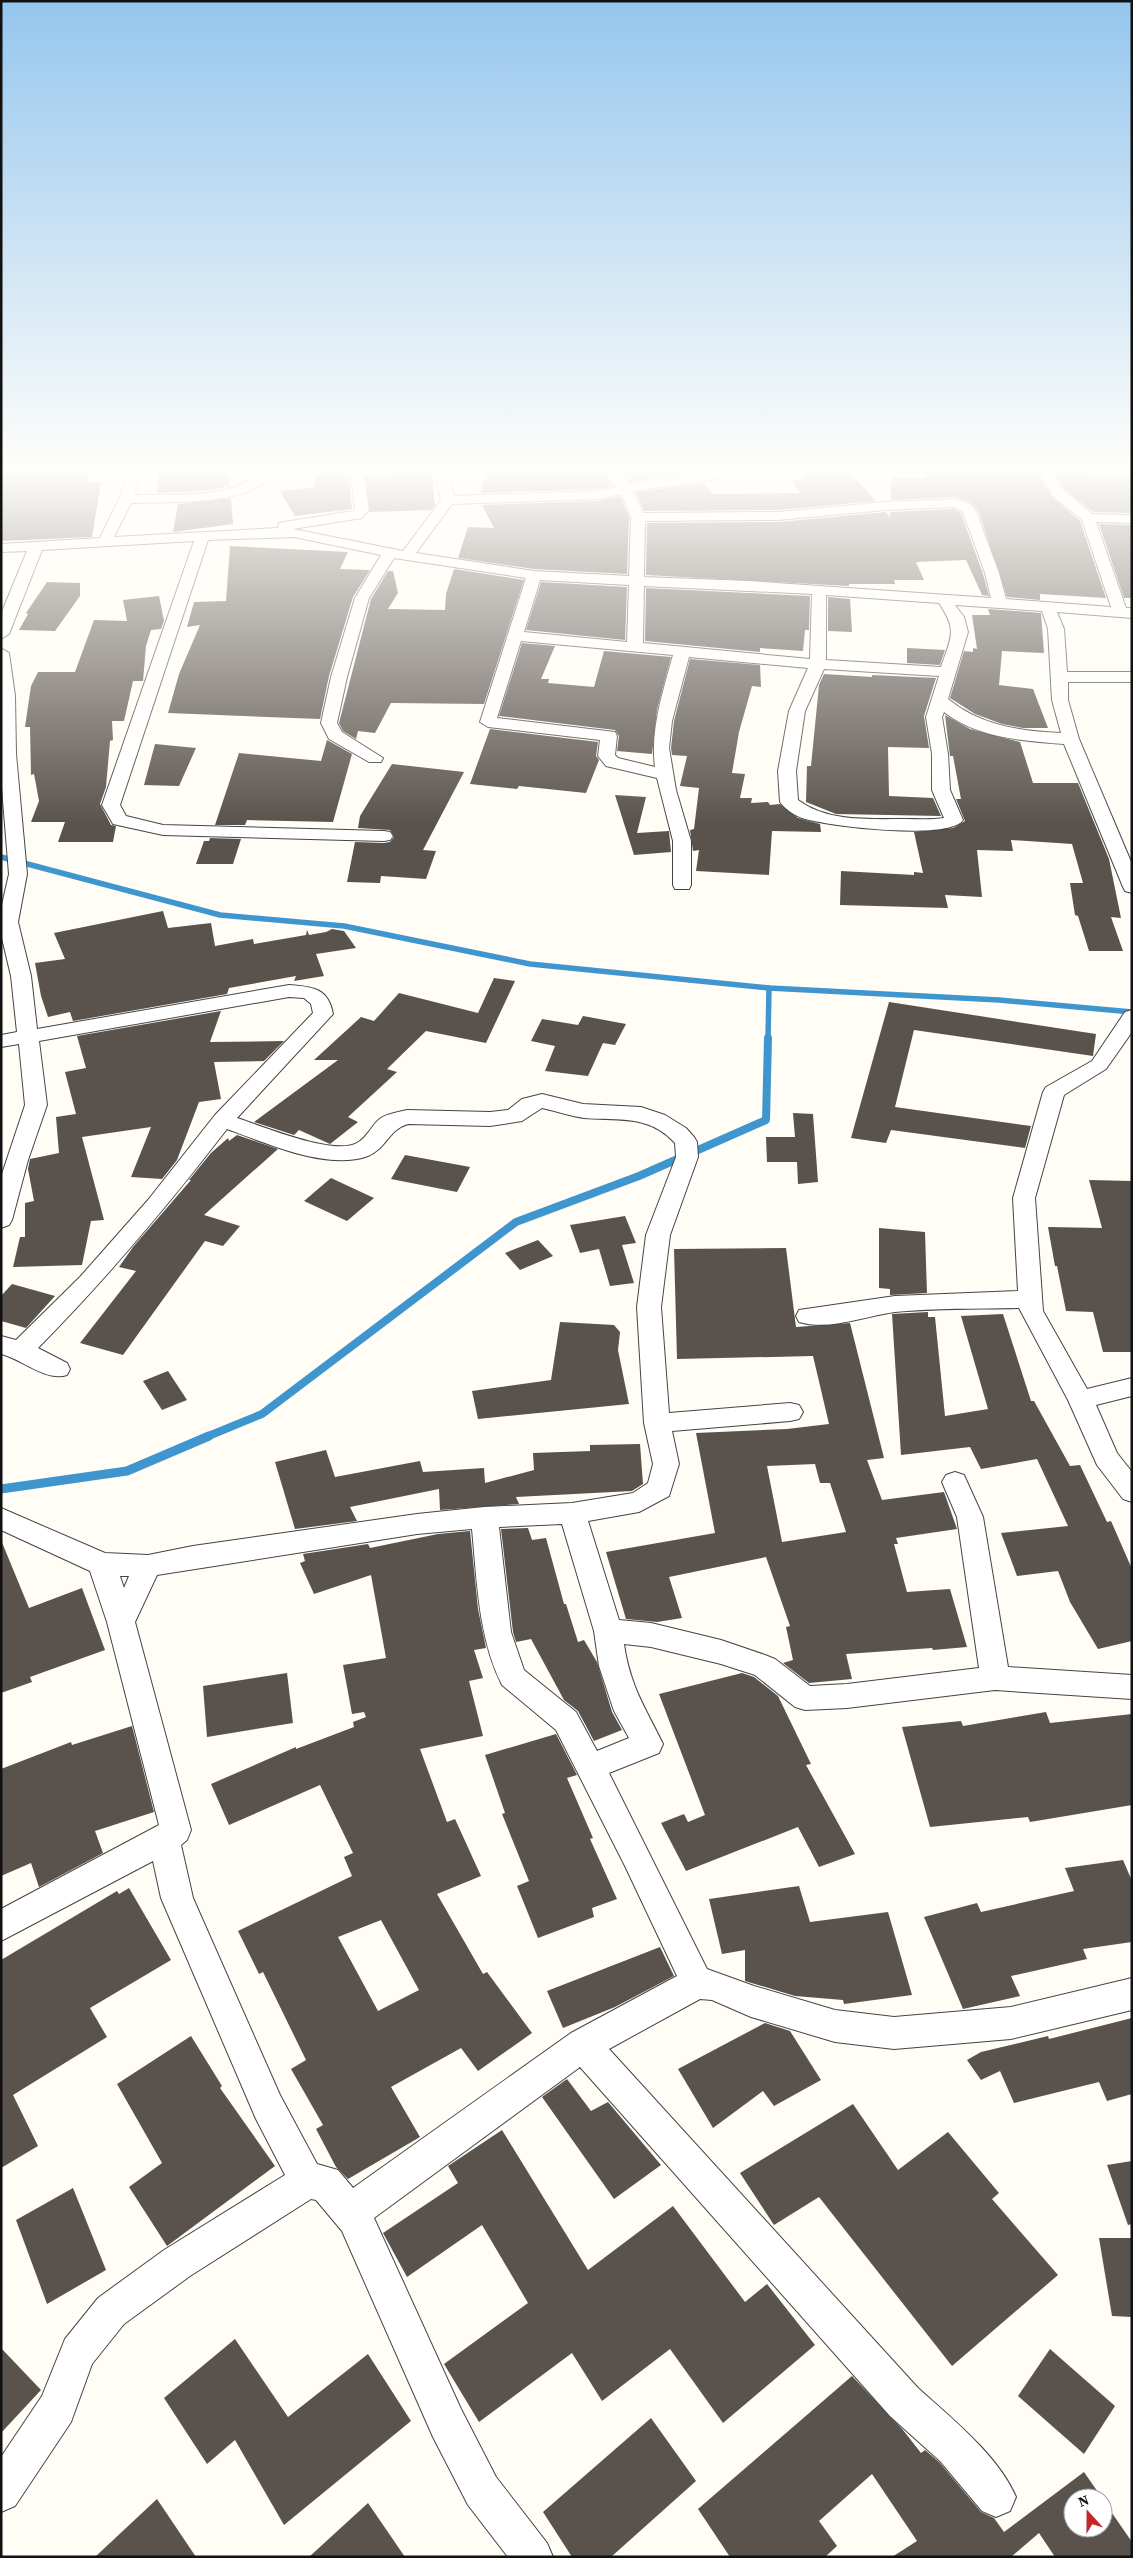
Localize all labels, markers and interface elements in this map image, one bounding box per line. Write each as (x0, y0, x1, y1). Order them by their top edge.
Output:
north arrow (1063, 2488, 1113, 2538)
text: N (1075, 2490, 1092, 2512)

